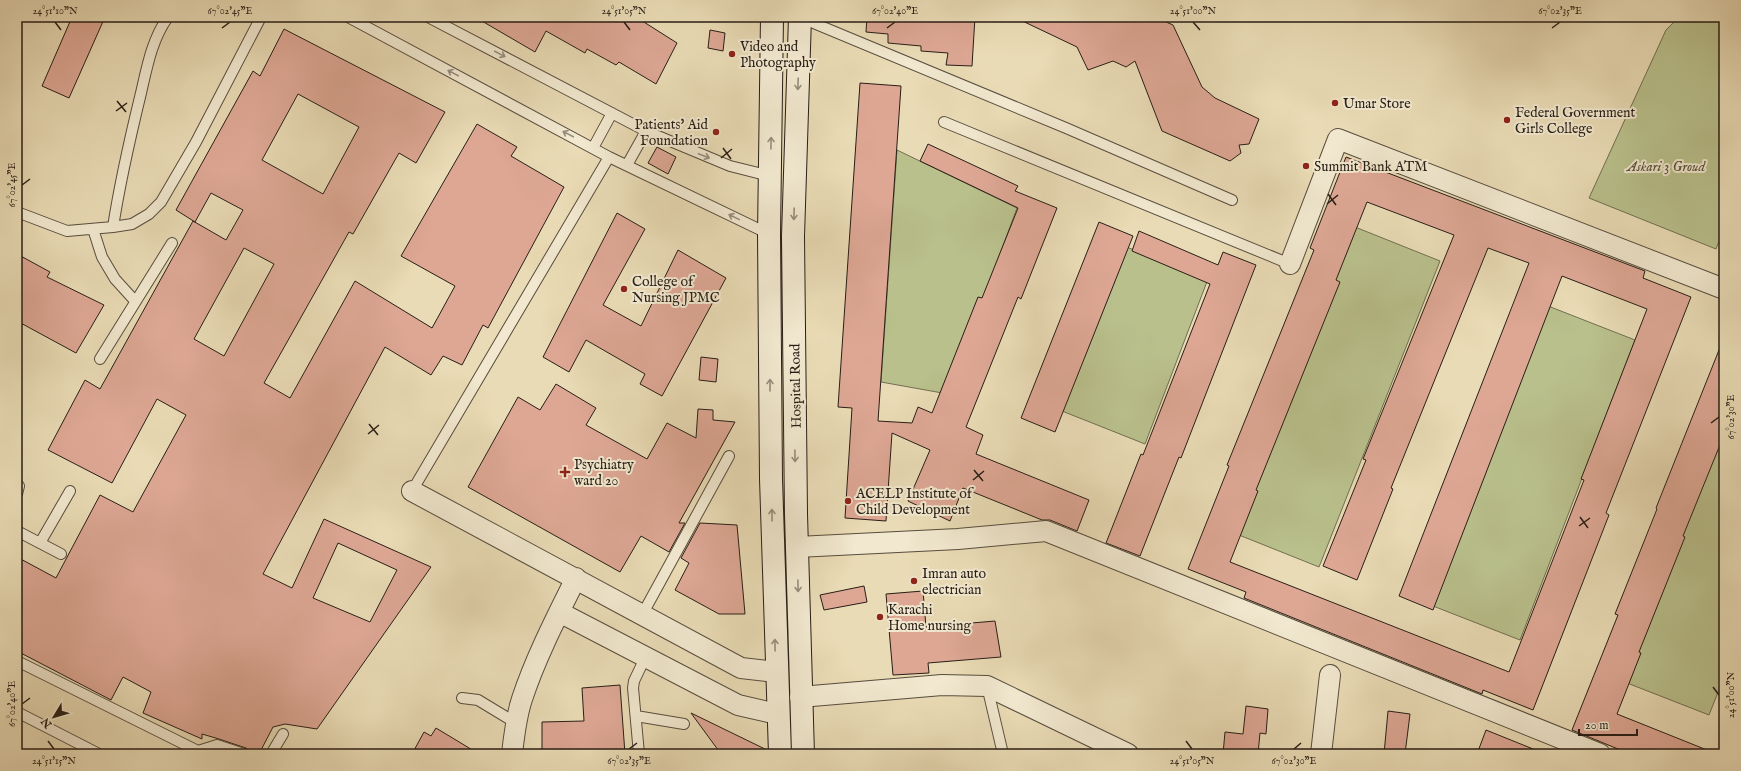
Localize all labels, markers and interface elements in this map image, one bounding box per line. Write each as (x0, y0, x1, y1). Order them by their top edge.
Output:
text: 24°51'10"N (32, 5, 78, 18)
text: 67°02'45"E (208, 5, 252, 18)
text: 24°51'05"N (601, 5, 647, 18)
text: 67°02'40"E (872, 5, 918, 18)
text: 24°51'00"N (1170, 5, 1216, 18)
text: 67°02'35"E (1538, 5, 1582, 18)
place label: Video and Photography (739, 38, 816, 72)
marker: Video and Photography (727, 49, 737, 59)
one-way arrow (494, 51, 506, 59)
one-way arrow (447, 69, 459, 76)
one-way arrow (794, 77, 801, 90)
place label: Umar Store (1343, 95, 1411, 113)
marker: Umar Store (1330, 98, 1340, 108)
place label: Federal Government Girls College (1515, 104, 1635, 138)
marker: Federal Government Girls College (1502, 115, 1512, 125)
place label: Patients' Aid Foundation (634, 116, 709, 150)
marker: Patients' Aid Foundation (711, 127, 721, 137)
one-way arrow (562, 130, 574, 137)
one-way arrow (767, 137, 775, 150)
one-way arrow (698, 152, 710, 160)
place label: Summit Bank ATM (1314, 158, 1427, 176)
park label: Askari 3 Groud (1625, 158, 1706, 176)
marker: Summit Bank ATM (1301, 161, 1311, 171)
text: 67°02'45"E (6, 163, 19, 207)
one-way arrow (790, 207, 797, 220)
one-way arrow (728, 213, 740, 220)
place label: College of Nursing JPMC (632, 273, 720, 307)
marker: College of Nursing JPMC (619, 284, 629, 294)
street label: Hospital Road (786, 343, 806, 429)
one-way arrow (766, 379, 774, 392)
text: 67°02'30"E (1725, 394, 1738, 439)
one-way arrow (792, 449, 799, 462)
place label: Psychiatry ward 20 (574, 456, 634, 490)
marker: Psychiatry ward 20 (559, 466, 571, 478)
place label: ACELP Institute of Child Development (855, 485, 975, 519)
marker: ACELP Institute of Child Development (843, 496, 853, 506)
one-way arrow (768, 509, 776, 522)
place label: Imran auto electrician (922, 565, 987, 599)
marker: Imran auto electrician (909, 576, 919, 586)
one-way arrow (794, 579, 802, 592)
place label: Karachi Home nursing (888, 601, 971, 635)
marker: Karachi Home nursing (875, 612, 885, 622)
one-way arrow (772, 639, 779, 652)
text: 24°51'00"N (1725, 672, 1738, 718)
text: 67°02'40"E (6, 681, 19, 727)
north arrow (34, 697, 74, 737)
scale bar (1579, 711, 1637, 737)
text: N (38, 714, 56, 731)
text: 20 m (1585, 718, 1608, 733)
text: 24°51'15"N (32, 755, 76, 768)
text: 67°02'35"E (607, 755, 651, 768)
text: 24°51'05"N (1169, 755, 1215, 768)
text: 67°02'30"E (1272, 755, 1317, 768)

